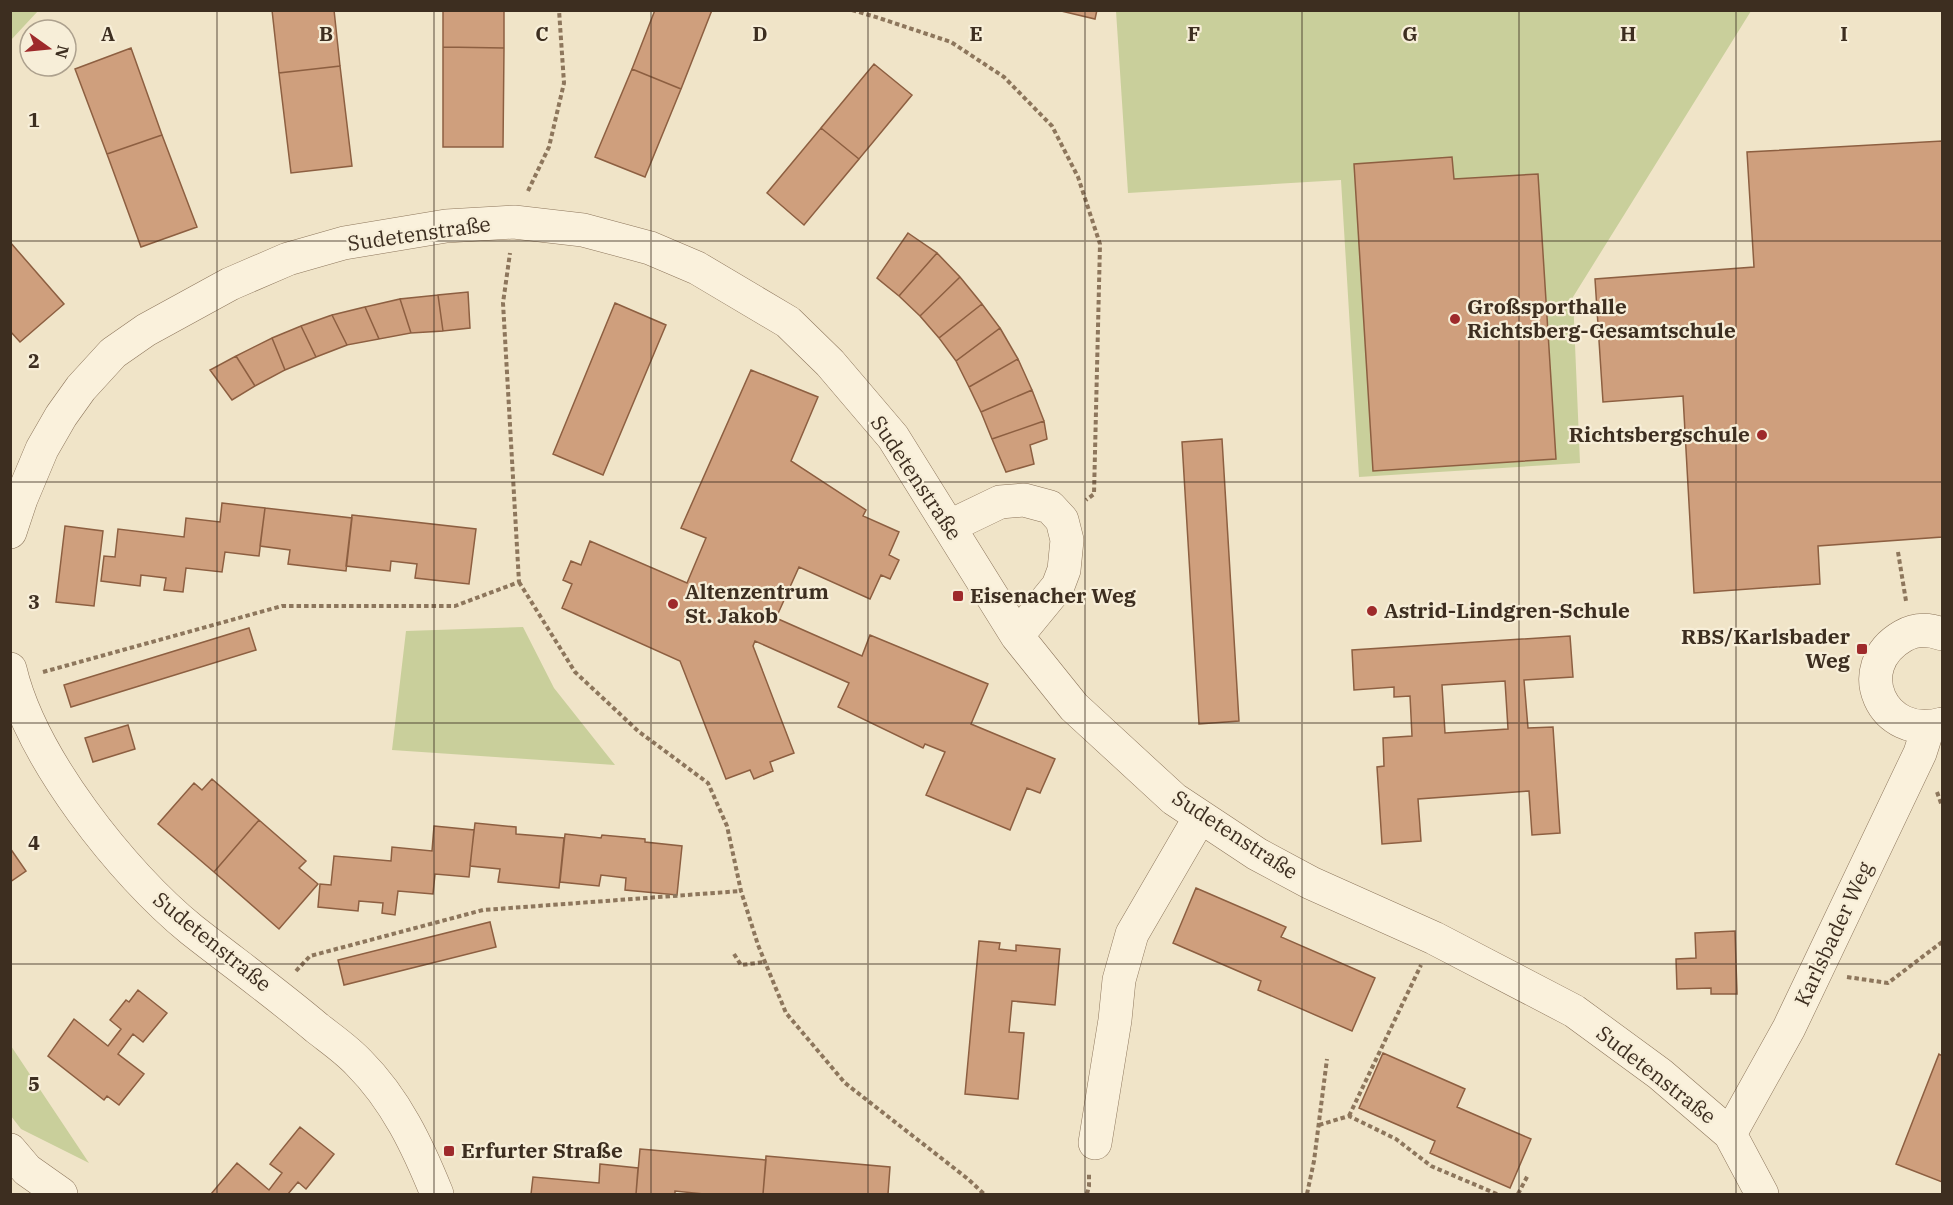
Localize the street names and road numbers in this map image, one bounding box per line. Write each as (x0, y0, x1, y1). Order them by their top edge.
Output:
street label: Sudetenstraße (345, 209, 492, 257)
street label: Sudetenstraße (865, 410, 969, 545)
street label: Sudetenstraße (1167, 783, 1304, 885)
street label: Karlsbader Weg (1787, 856, 1879, 1010)
street label: Sudetenstraße (148, 885, 278, 998)
street label: Sudetenstraße (1591, 1019, 1722, 1130)

